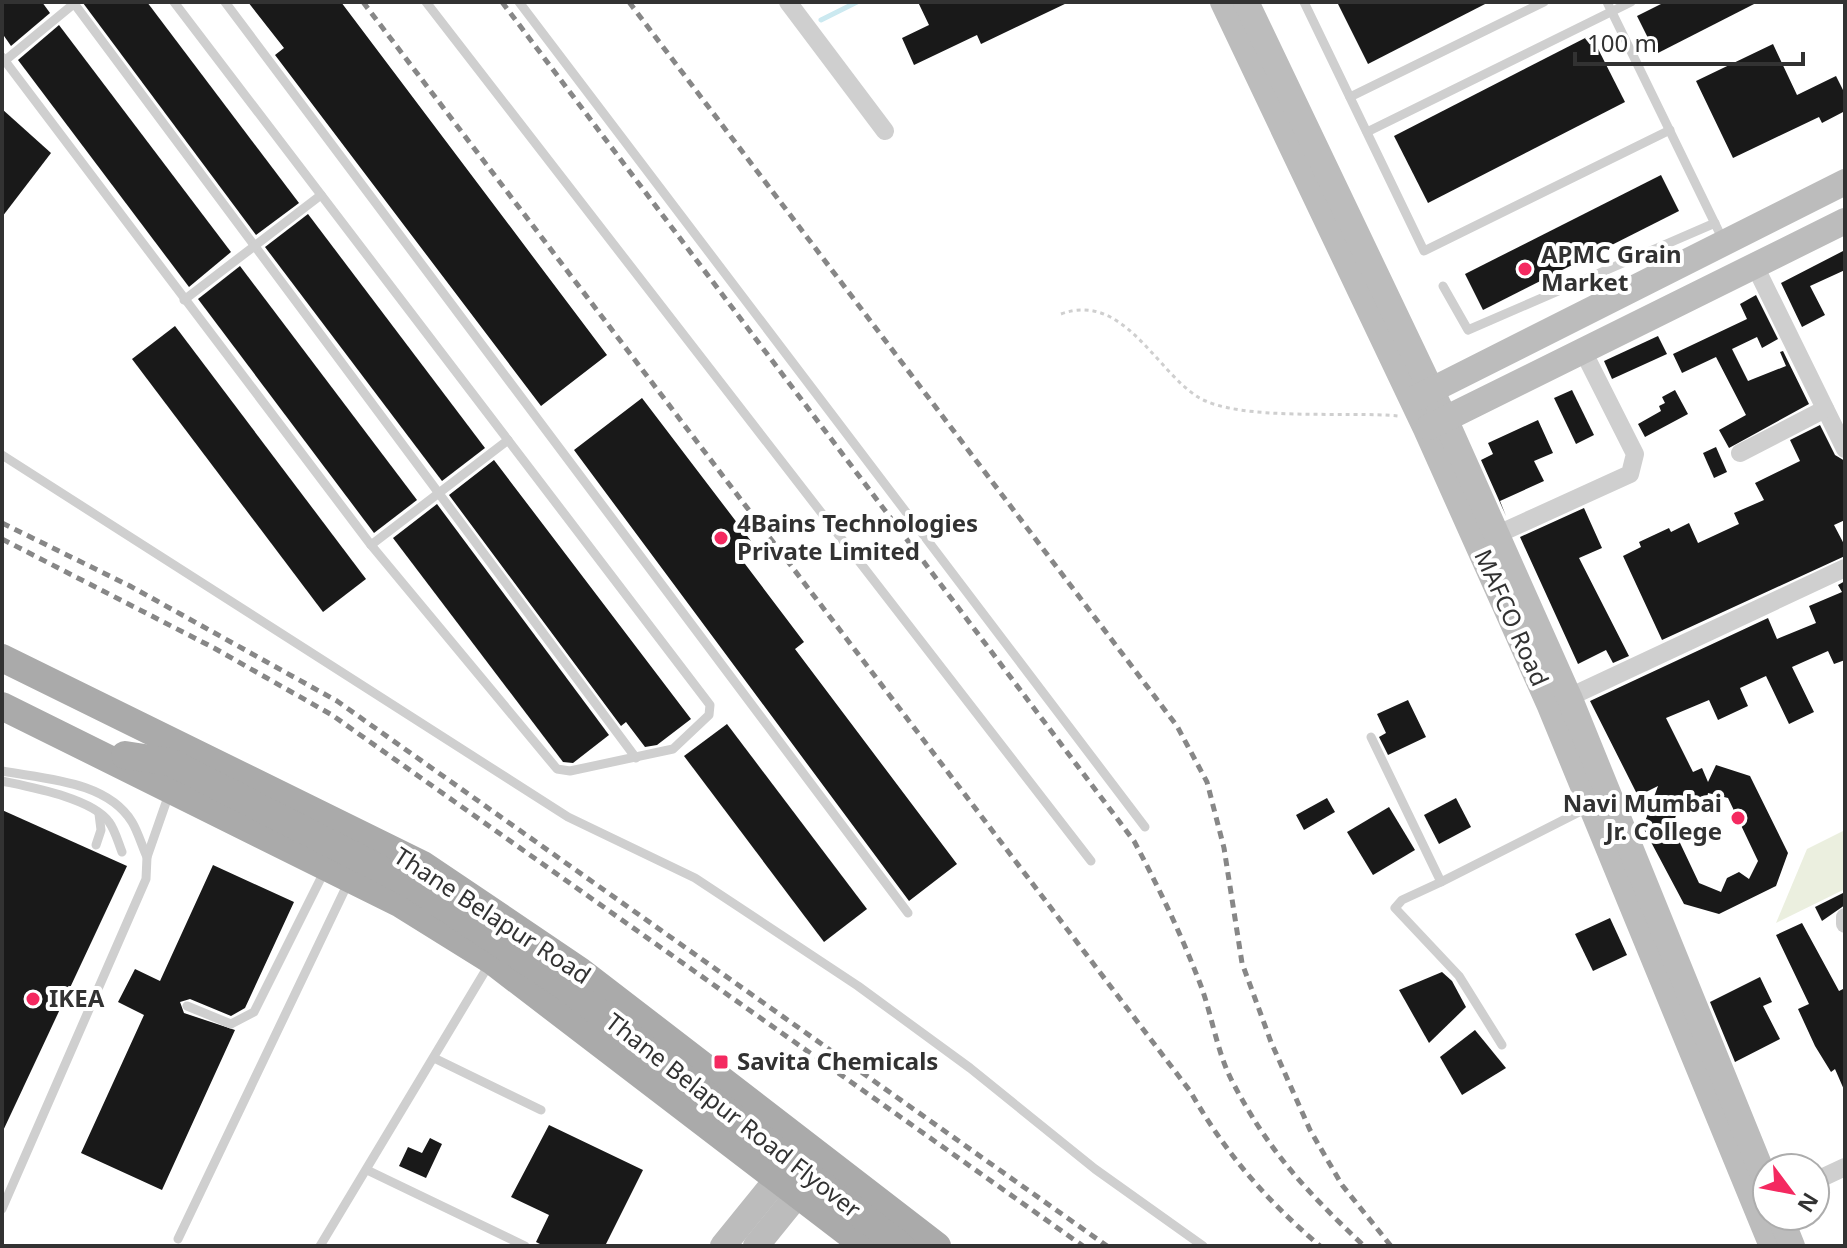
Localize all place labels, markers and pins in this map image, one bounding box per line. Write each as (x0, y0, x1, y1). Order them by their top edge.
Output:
place label: APMC Grain Market (1541, 237, 1682, 298)
marker: APMC Grain Market (1516, 260, 1534, 278)
place label: 4Bains Technologies Private Limited (737, 506, 978, 567)
marker: 4Bains Technologies Private Limited (712, 529, 730, 547)
place label: Navi Mumbai Jr. College (1563, 786, 1722, 847)
marker: Navi Mumbai Jr. College (1729, 809, 1747, 827)
place label: IKEA (49, 981, 105, 1014)
marker: IKEA (24, 990, 42, 1008)
place label: Savita Chemicals (737, 1044, 938, 1077)
marker: Savita Chemicals (712, 1053, 730, 1071)

